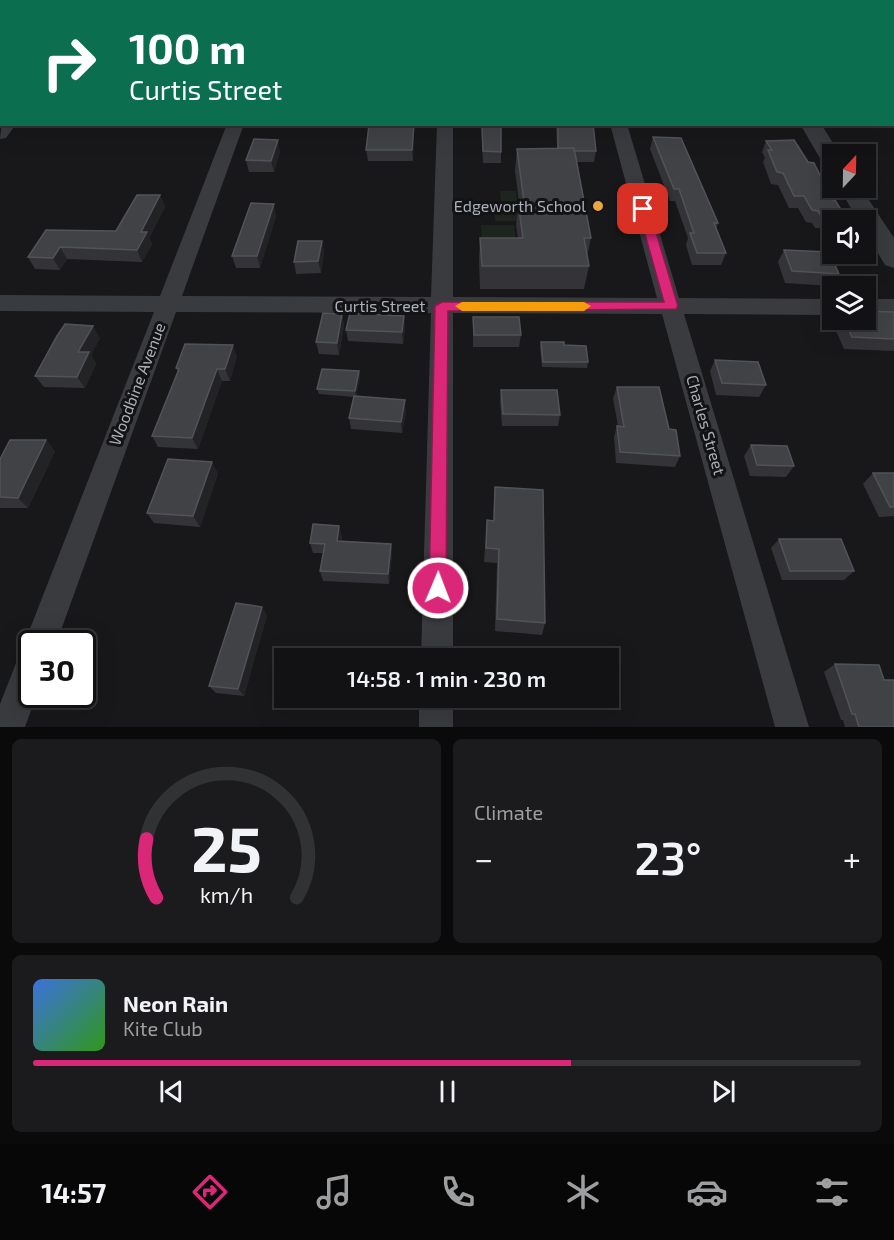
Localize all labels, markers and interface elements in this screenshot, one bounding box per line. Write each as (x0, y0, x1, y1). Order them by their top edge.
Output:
text: 100 m (129, 22, 246, 72)
icon: right (30, 24, 108, 102)
text: Curtis Street (129, 73, 282, 105)
north arrow (822, 144, 876, 198)
map controls (822, 144, 876, 330)
pin (617, 183, 668, 234)
icon: arrive (626, 192, 659, 225)
place label: Edgeworth School (454, 196, 586, 215)
marker: Edgeworth School (591, 199, 605, 213)
button: sound (822, 210, 876, 264)
button: layers (822, 276, 876, 330)
street label: Curtis Street (335, 296, 425, 315)
street label: Woodbine Avenue (104, 320, 169, 448)
street label: Charles Street (683, 373, 730, 477)
position arrow (406, 556, 470, 620)
speed limit sign: 30 (18, 630, 96, 708)
text: 14:58 · 1 min · 230 m (347, 665, 546, 691)
text: Climate (474, 800, 543, 824)
text: 25 (191, 810, 262, 885)
text: 23° (635, 830, 702, 884)
text: − (474, 838, 493, 878)
text: + (843, 838, 861, 878)
text: km/h (200, 882, 253, 907)
text: Neon Rain (123, 990, 228, 1016)
text: Kite Club (123, 1016, 203, 1040)
icon: previous (155, 1075, 188, 1108)
icon: pause (431, 1075, 464, 1108)
icon: next (707, 1075, 740, 1108)
icon: directions (189, 1171, 231, 1213)
icon: music (313, 1171, 355, 1213)
icon: phone (437, 1171, 479, 1213)
icon: climate (562, 1171, 604, 1213)
icon: car (686, 1171, 728, 1213)
icon: filters (811, 1171, 853, 1213)
text: 14:57 (41, 1176, 106, 1208)

